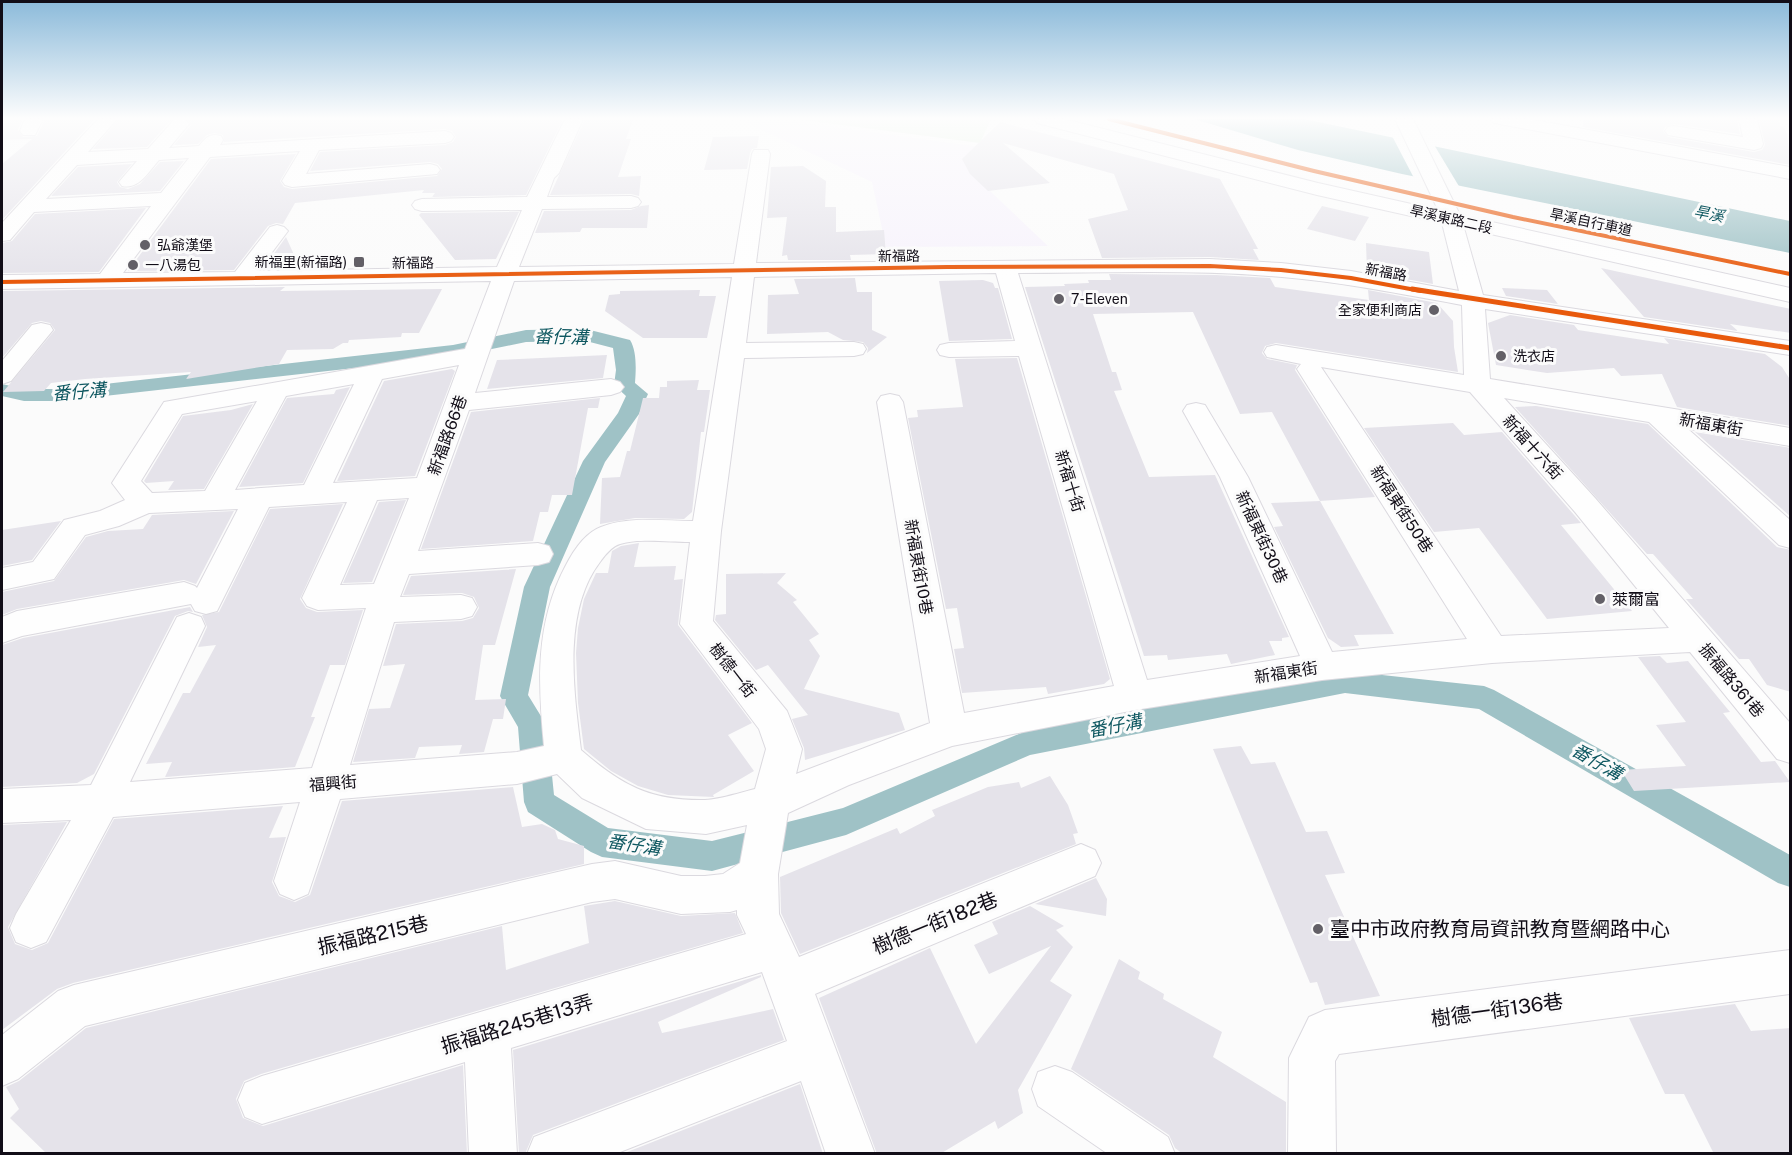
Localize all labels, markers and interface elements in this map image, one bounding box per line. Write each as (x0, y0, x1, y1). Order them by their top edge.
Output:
street label: 旱溪東路二段 (1408, 202, 1494, 236)
water label: 旱溪 (1693, 202, 1727, 225)
street label: 旱溪自行車道 (1548, 205, 1634, 239)
place label: 弘爺漢堡 (157, 237, 213, 253)
marker: 弘爺漢堡 (138, 238, 152, 252)
street label: 新福路 (878, 248, 920, 264)
place label: 新福里(新福路) (254, 254, 347, 270)
marker: 新福里(新福路) (352, 255, 366, 269)
street label: 新福路 (392, 255, 434, 271)
place label: 一八湯包 (145, 257, 201, 273)
marker: 一八湯包 (126, 258, 140, 272)
street label: 新福路 (1364, 260, 1408, 284)
place label: 7-Eleven (1071, 291, 1128, 307)
marker: 7-Eleven (1052, 292, 1066, 306)
place label: 全家便利商店 (1338, 302, 1422, 318)
marker: 全家便利商店 (1427, 303, 1441, 317)
water label: 番仔溝 (534, 326, 591, 348)
place label: 洗衣店 (1513, 348, 1555, 364)
marker: 洗衣店 (1494, 349, 1508, 363)
water label: 番仔溝 (51, 378, 110, 404)
street label: 新福路66巷 (424, 393, 471, 478)
street label: 新福東街 (1678, 410, 1744, 439)
street label: 新福十六街 (1499, 411, 1566, 483)
street label: 新福十街 (1051, 448, 1088, 515)
street label: 新福東街50巷 (1366, 462, 1437, 556)
street label: 新福東街30巷 (1232, 488, 1291, 586)
street label: 新福東街10巷 (901, 518, 936, 616)
place label: 萊爾富 (1612, 590, 1660, 609)
marker: 萊爾富 (1593, 592, 1607, 606)
street label: 樹德一街 (705, 639, 760, 701)
street label: 振福路361巷 (1695, 640, 1768, 721)
street label: 新福東街 (1253, 658, 1319, 687)
water label: 番仔溝 (1086, 709, 1146, 741)
water label: 番仔溝 (1569, 739, 1628, 786)
street label: 福興街 (308, 772, 358, 795)
water label: 番仔溝 (606, 830, 665, 860)
street label: 樹德一街182巷 (869, 887, 1001, 959)
street label: 振福路215巷 (315, 911, 431, 959)
place label: 臺中市政府教育局資訊教育暨網路中心 (1330, 917, 1670, 941)
marker: 臺中市政府教育局資訊教育暨網路中心 (1311, 922, 1325, 936)
street label: 振福路245巷13弄 (438, 989, 596, 1059)
street label: 樹德一街136巷 (1429, 989, 1565, 1031)

